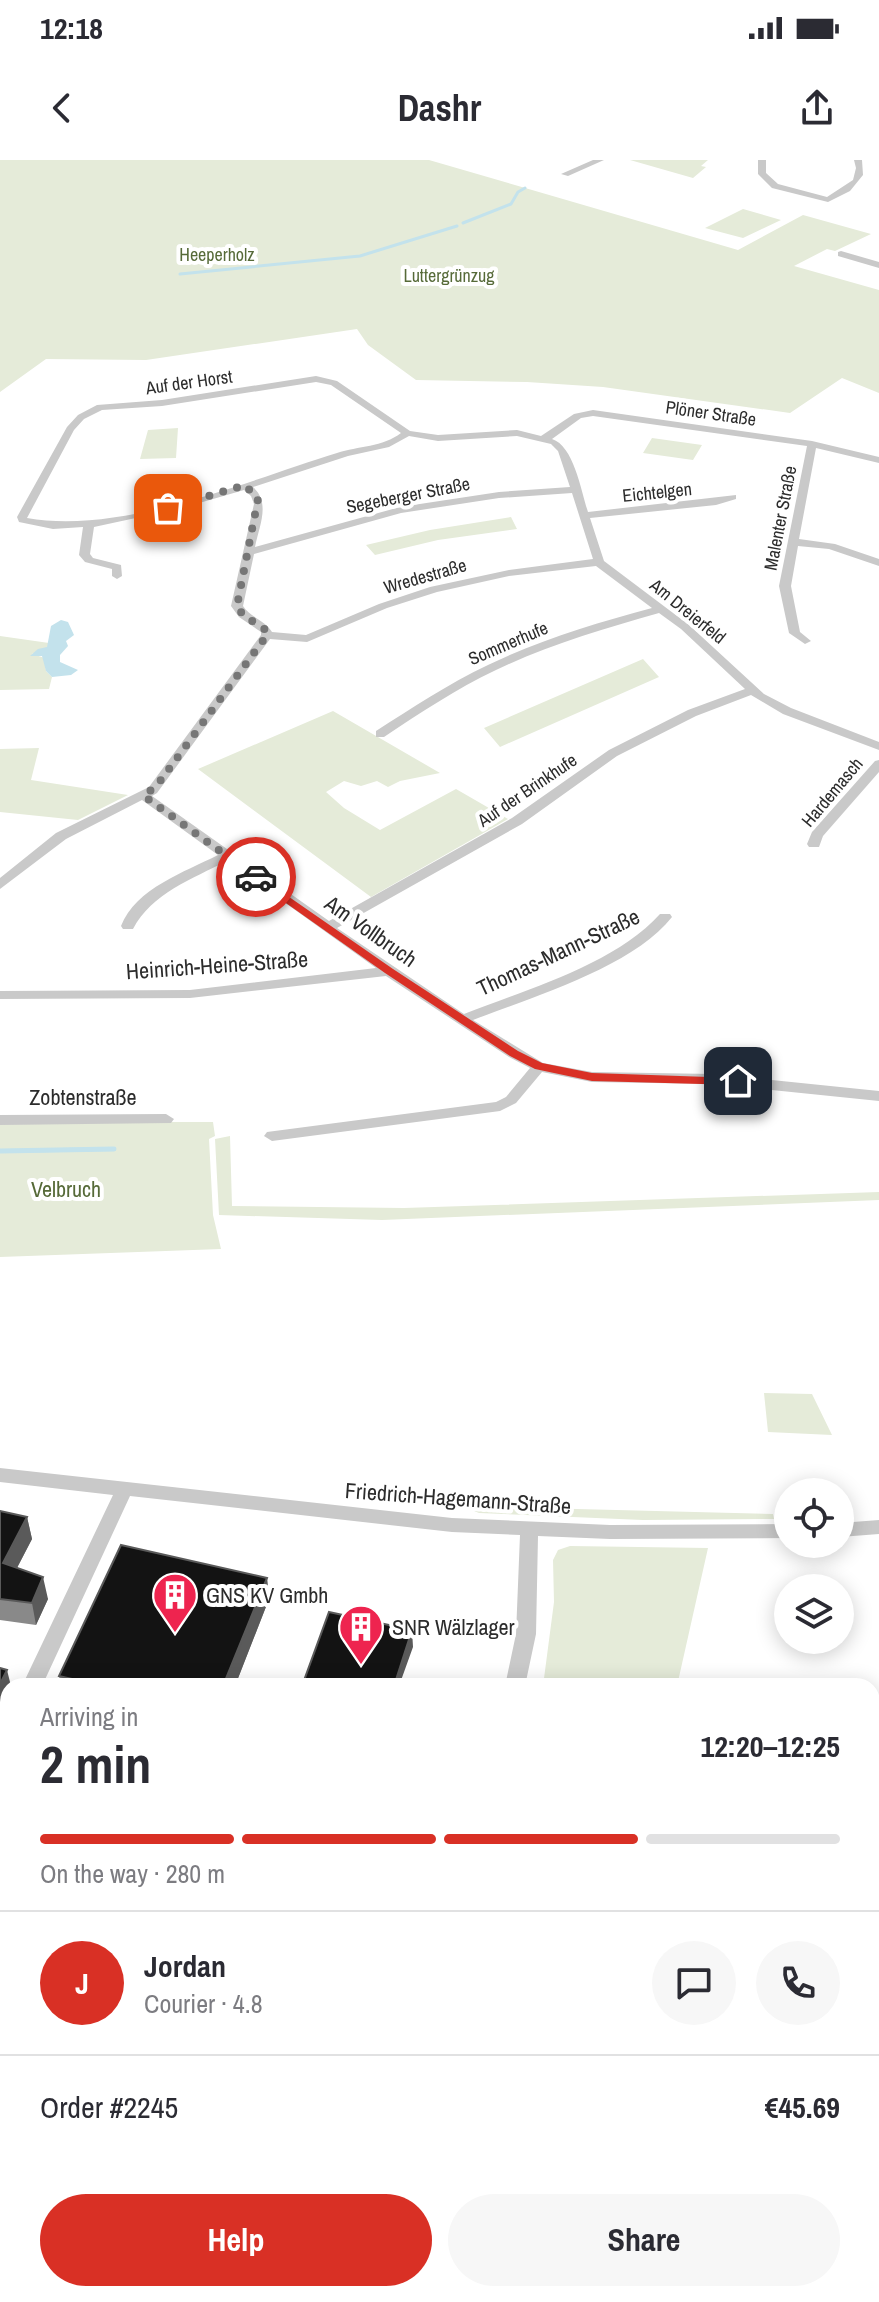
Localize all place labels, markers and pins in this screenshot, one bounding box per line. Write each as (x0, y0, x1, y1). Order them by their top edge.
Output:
pin (134, 474, 202, 542)
pin (704, 1047, 772, 1115)
building icon: GNS KV Gmbh (151, 1571, 199, 1634)
place label: GNS KV Gmbh (206, 1580, 328, 1610)
building icon: SNR Wälzlager (337, 1603, 385, 1666)
place label: SNR Wälzlager (392, 1612, 515, 1642)

